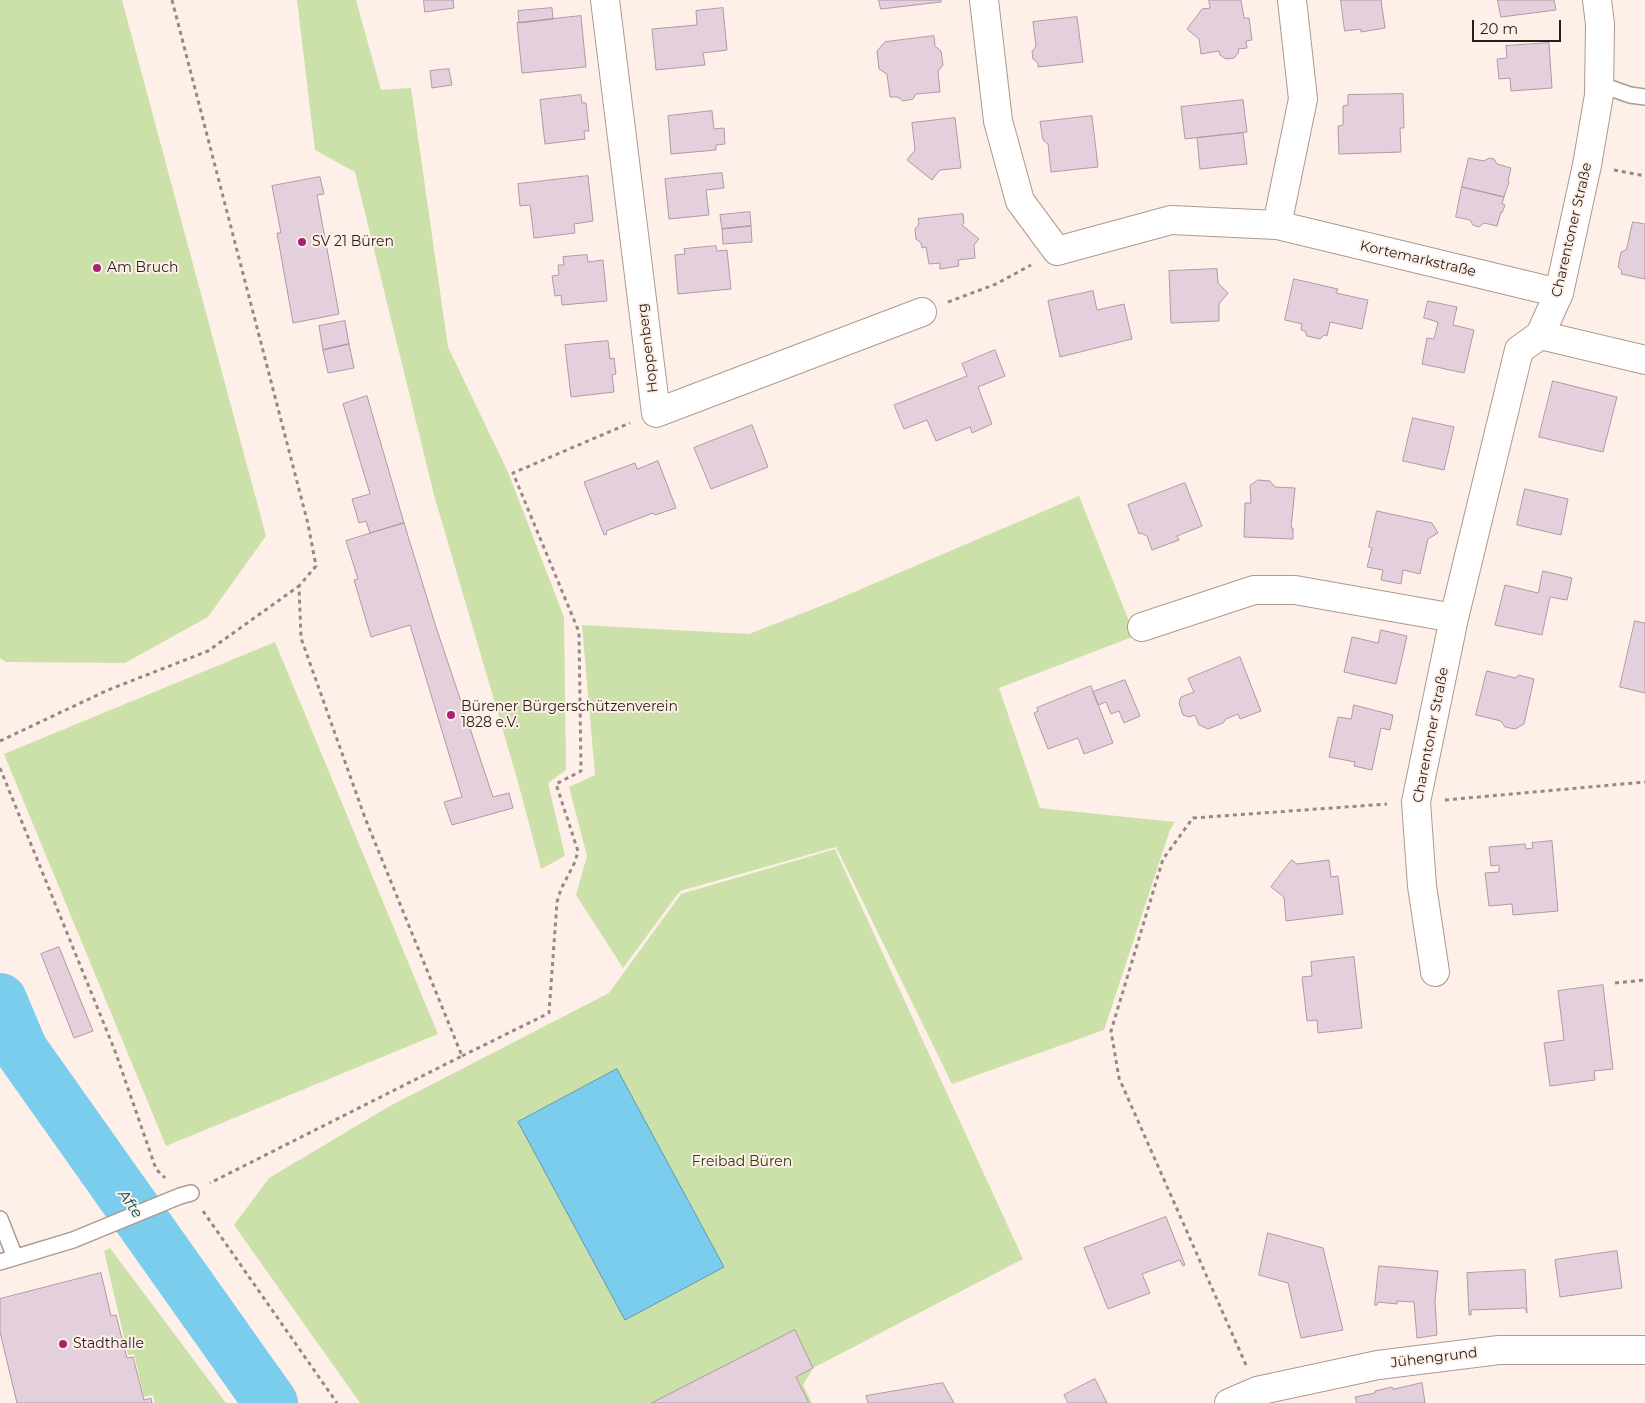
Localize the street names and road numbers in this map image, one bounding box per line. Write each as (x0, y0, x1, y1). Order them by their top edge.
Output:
street label: Charentoner Straße (1548, 161, 1596, 299)
street label: Kortemarkstraße (1358, 237, 1478, 281)
street label: Hoppenberg (634, 302, 662, 394)
street label: Charentoner Straße (1410, 666, 1452, 804)
street label: Jühengrund (1390, 1344, 1478, 1372)

